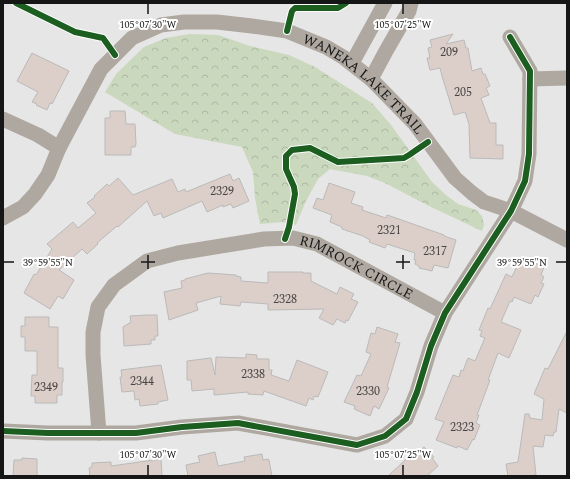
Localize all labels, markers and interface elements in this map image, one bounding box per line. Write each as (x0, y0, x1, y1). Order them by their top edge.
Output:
text: 105°07'30"W (120, 17, 177, 33)
text: 105°07'25"W (375, 17, 432, 33)
street label: WANEKA LAKE TRAIL (300, 28, 430, 139)
house number: 209 (440, 43, 458, 62)
house number: 205 (454, 83, 472, 102)
house number: 2329 (210, 182, 234, 201)
house number: 2321 (377, 221, 401, 240)
street label: RIMROCK CIRCLE (298, 230, 417, 305)
house number: 2317 (423, 242, 447, 261)
text: 39°59'55"N (23, 255, 73, 271)
text: 39°59'55"N (497, 255, 547, 271)
house number: 2328 (273, 290, 297, 309)
house number: 2338 (241, 365, 265, 384)
house number: 2344 (130, 372, 154, 391)
house number: 2349 (34, 378, 58, 397)
house number: 2330 (356, 382, 380, 401)
house number: 2323 (450, 418, 474, 437)
text: 105°07'30"W (120, 447, 177, 463)
text: 105°07'25"W (375, 447, 432, 463)

